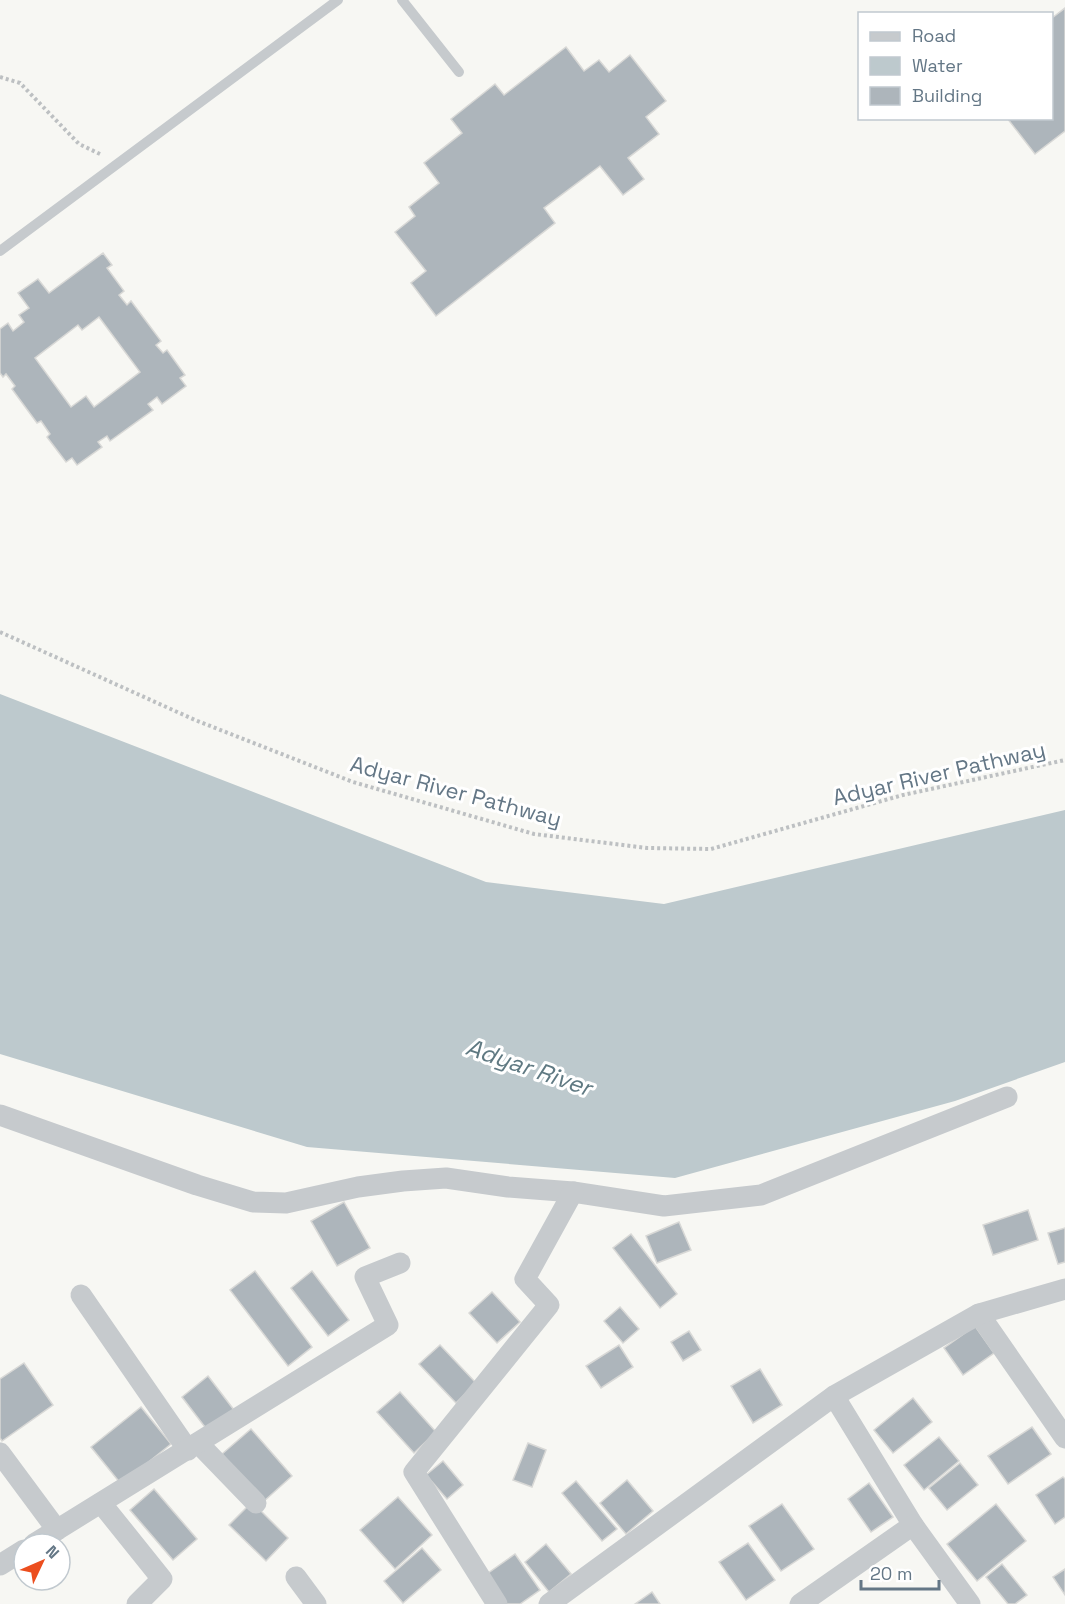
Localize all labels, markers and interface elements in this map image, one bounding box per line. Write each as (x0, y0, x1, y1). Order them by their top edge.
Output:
legend (858, 12, 1053, 120)
text: Road (912, 24, 956, 47)
text: Water (912, 54, 963, 77)
text: Building (912, 84, 982, 107)
street label: Adyar River Pathway (830, 735, 1048, 811)
street label: Adyar River Pathway (347, 749, 565, 833)
water label: Adyar River (462, 1031, 599, 1104)
north arrow (12, 1532, 72, 1592)
text: N (41, 1541, 64, 1563)
scale bar (861, 1553, 939, 1591)
text: 20 m (870, 1562, 913, 1585)

